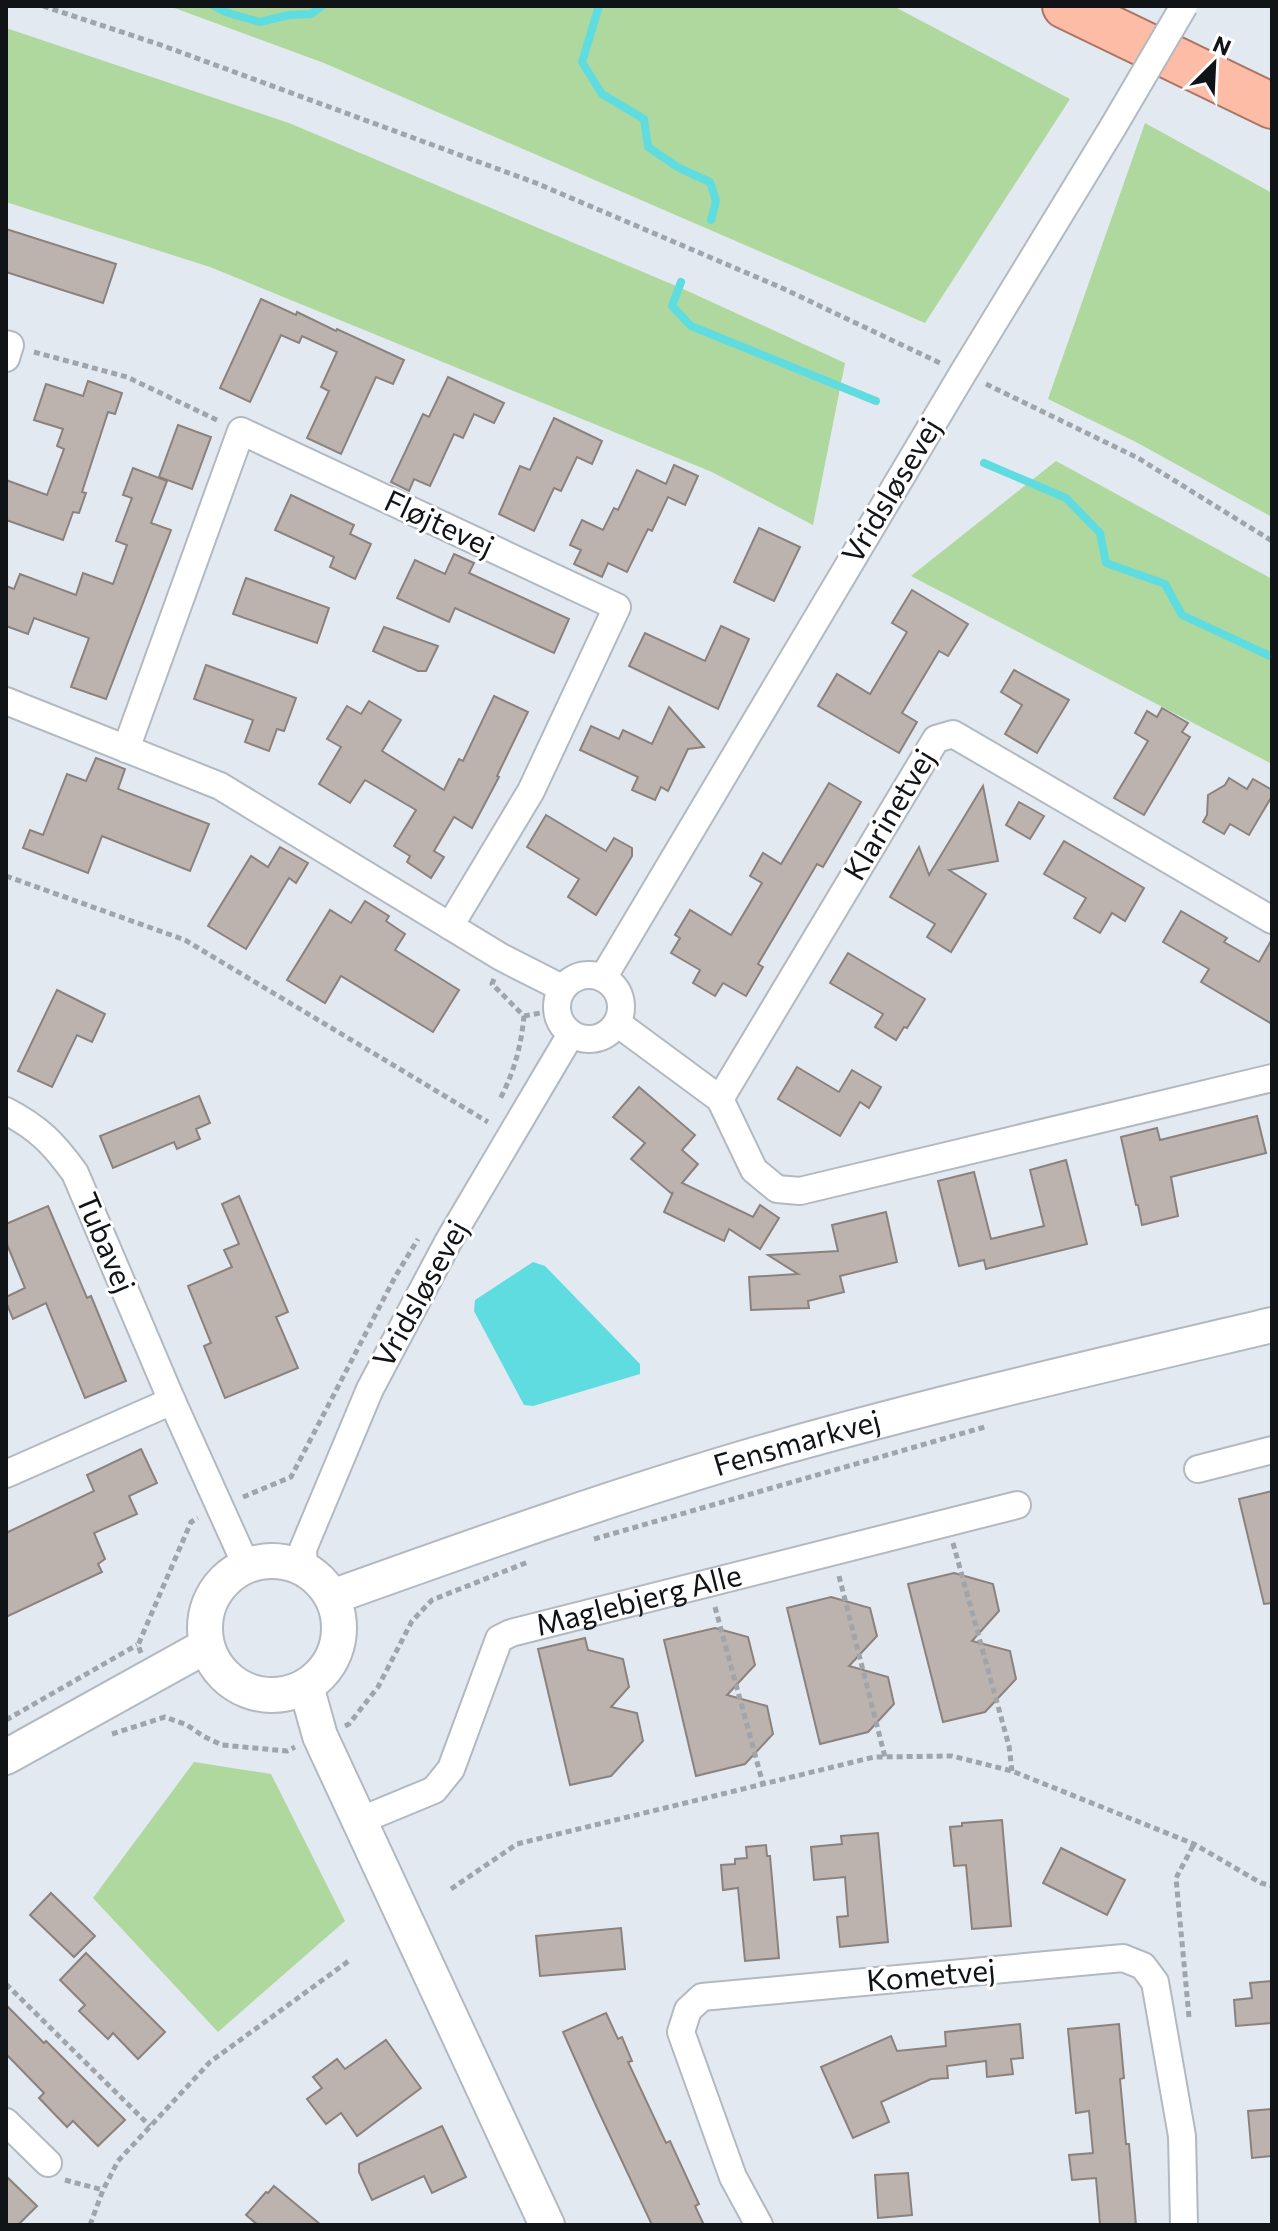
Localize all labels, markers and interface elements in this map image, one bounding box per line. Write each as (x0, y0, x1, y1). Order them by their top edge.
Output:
north arrow (1174, 24, 1254, 104)
text: N (1209, 30, 1235, 61)
street label: Vridsløsevej (832, 411, 948, 569)
street label: Fløjtevej (380, 480, 501, 563)
street label: Klarinetvej (834, 741, 941, 886)
street label: Tubavej (70, 1187, 145, 1298)
street label: Vridsløsevej (363, 1213, 474, 1373)
street label: Fensmarkvej (709, 1400, 884, 1482)
street label: Maglebjerg Alle (531, 1554, 745, 1642)
street label: Kometvej (865, 1949, 997, 1998)

